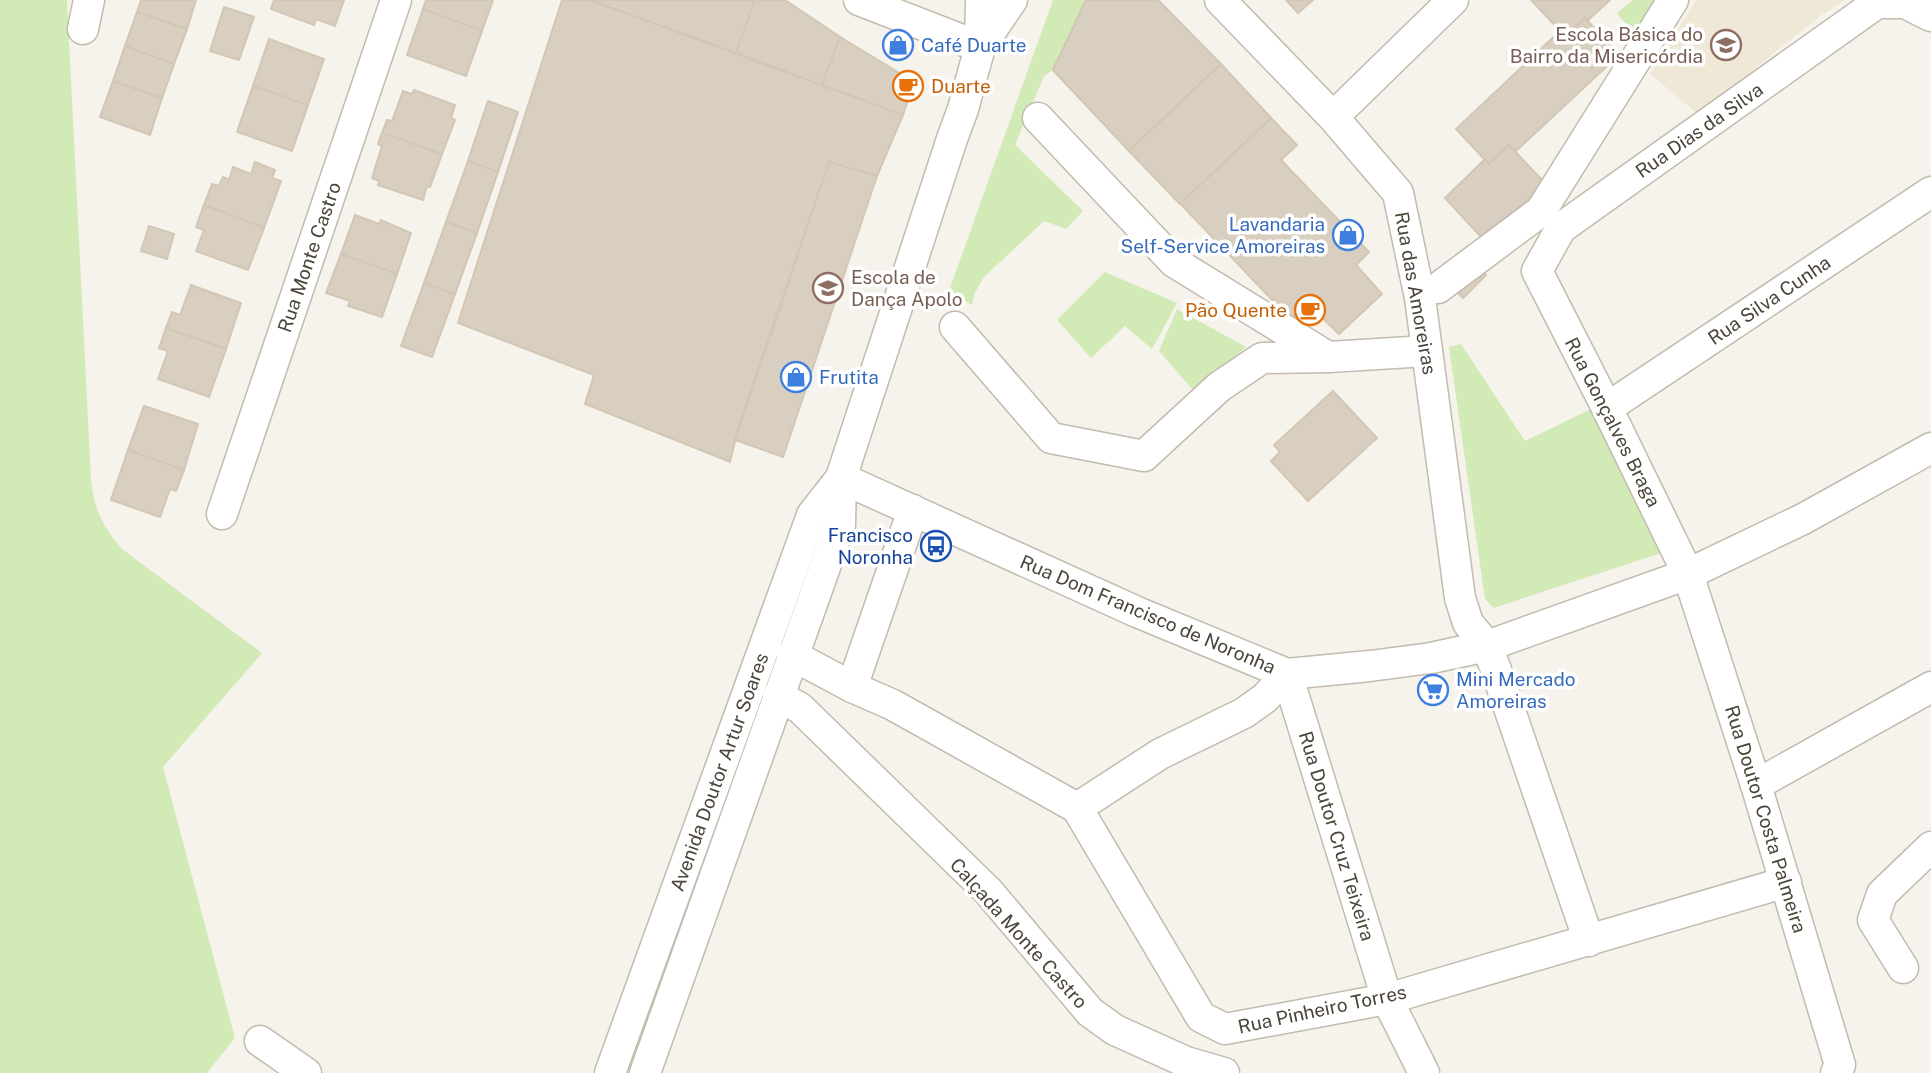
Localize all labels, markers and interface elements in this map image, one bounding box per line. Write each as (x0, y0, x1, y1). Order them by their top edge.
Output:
place label: Escola Básica do Bairro da Misericórdia (1510, 23, 1703, 67)
shop icon: Café Duarte (881, 28, 915, 62)
school or university icon: Escola Básica do Bairro da Misericórdia (1709, 28, 1743, 62)
place label: Café Duarte (921, 34, 1027, 56)
cafe icon: Duarte (891, 69, 925, 103)
place label: Duarte (931, 75, 991, 97)
street label: Rua Dias da Silva (1631, 78, 1767, 182)
street label: Rua Monte Castro (273, 179, 345, 335)
street label: Rua das Amoreiras (1391, 210, 1441, 376)
place label: Lavandaria Self-Service Amoreiras (1120, 213, 1325, 257)
shop icon: Lavandaria Self-Service Amoreiras (1331, 218, 1365, 252)
street label: Rua Silva Cunha (1704, 251, 1834, 349)
place label: Escola de Dança Apolo (851, 266, 963, 310)
school or university icon: Escola de Dança Apolo (811, 271, 845, 305)
cafe icon: Pão Quente (1293, 293, 1327, 327)
place label: Pão Quente (1185, 299, 1287, 321)
street label: Rua Gonçalves Braga (1561, 334, 1665, 510)
shop icon: Frutita (779, 360, 813, 394)
place label: Frutita (819, 366, 879, 388)
place label: Francisco Noronha (828, 524, 913, 568)
bus stop icon: Francisco Noronha (919, 529, 953, 563)
street label: Rua Dom Francisco de Noronha (1017, 550, 1279, 678)
street label: Avenida Doutor Artur Soares (666, 650, 772, 894)
place label: Mini Mercado Amoreiras (1456, 668, 1575, 712)
supermarket icon: Mini Mercado Amoreiras (1416, 673, 1450, 707)
street label: Rua Doutor Costa Palmeira (1721, 702, 1811, 936)
street label: Rua Doutor Cruz Teixeira (1295, 729, 1379, 943)
street label: Calçada Monte Castro (946, 853, 1092, 1013)
street label: Rua Pinheiro Torres (1236, 980, 1408, 1038)

